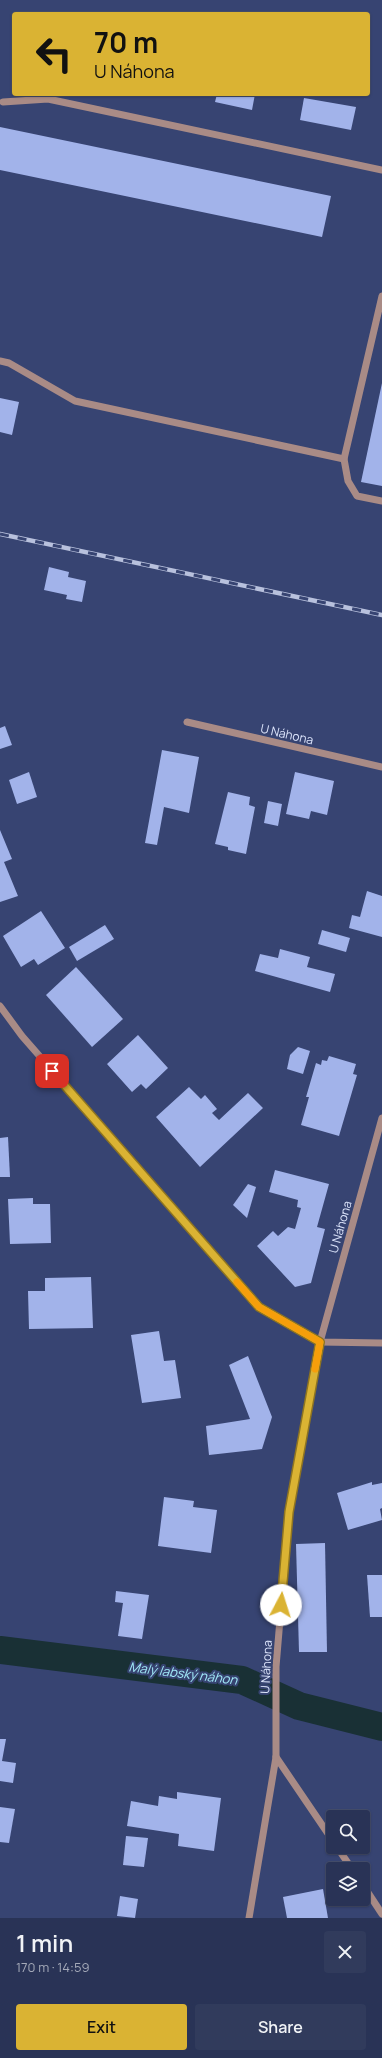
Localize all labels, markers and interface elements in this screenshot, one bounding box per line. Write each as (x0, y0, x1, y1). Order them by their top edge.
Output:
text: 70 m (94, 23, 158, 61)
icon: left (28, 28, 80, 80)
text: U Náhona (94, 59, 175, 83)
street label: U Náhona (259, 720, 315, 748)
pin (35, 1054, 69, 1088)
icon: arrive (41, 1060, 63, 1082)
street label: U Náhona (324, 1199, 356, 1255)
position arrow (260, 1584, 302, 1626)
street label: U Náhona (256, 1640, 276, 1694)
water label: Malý labský náhon (128, 1657, 240, 1689)
map controls (326, 1810, 370, 1906)
button: search (326, 1810, 370, 1854)
button: layers (326, 1862, 370, 1906)
text: 1 min (16, 1926, 73, 1959)
button: close (324, 1931, 366, 1973)
text: 170 m · 14:59 (16, 1958, 90, 1976)
button: Exit (16, 2004, 187, 2050)
button: Share (195, 2004, 366, 2050)

